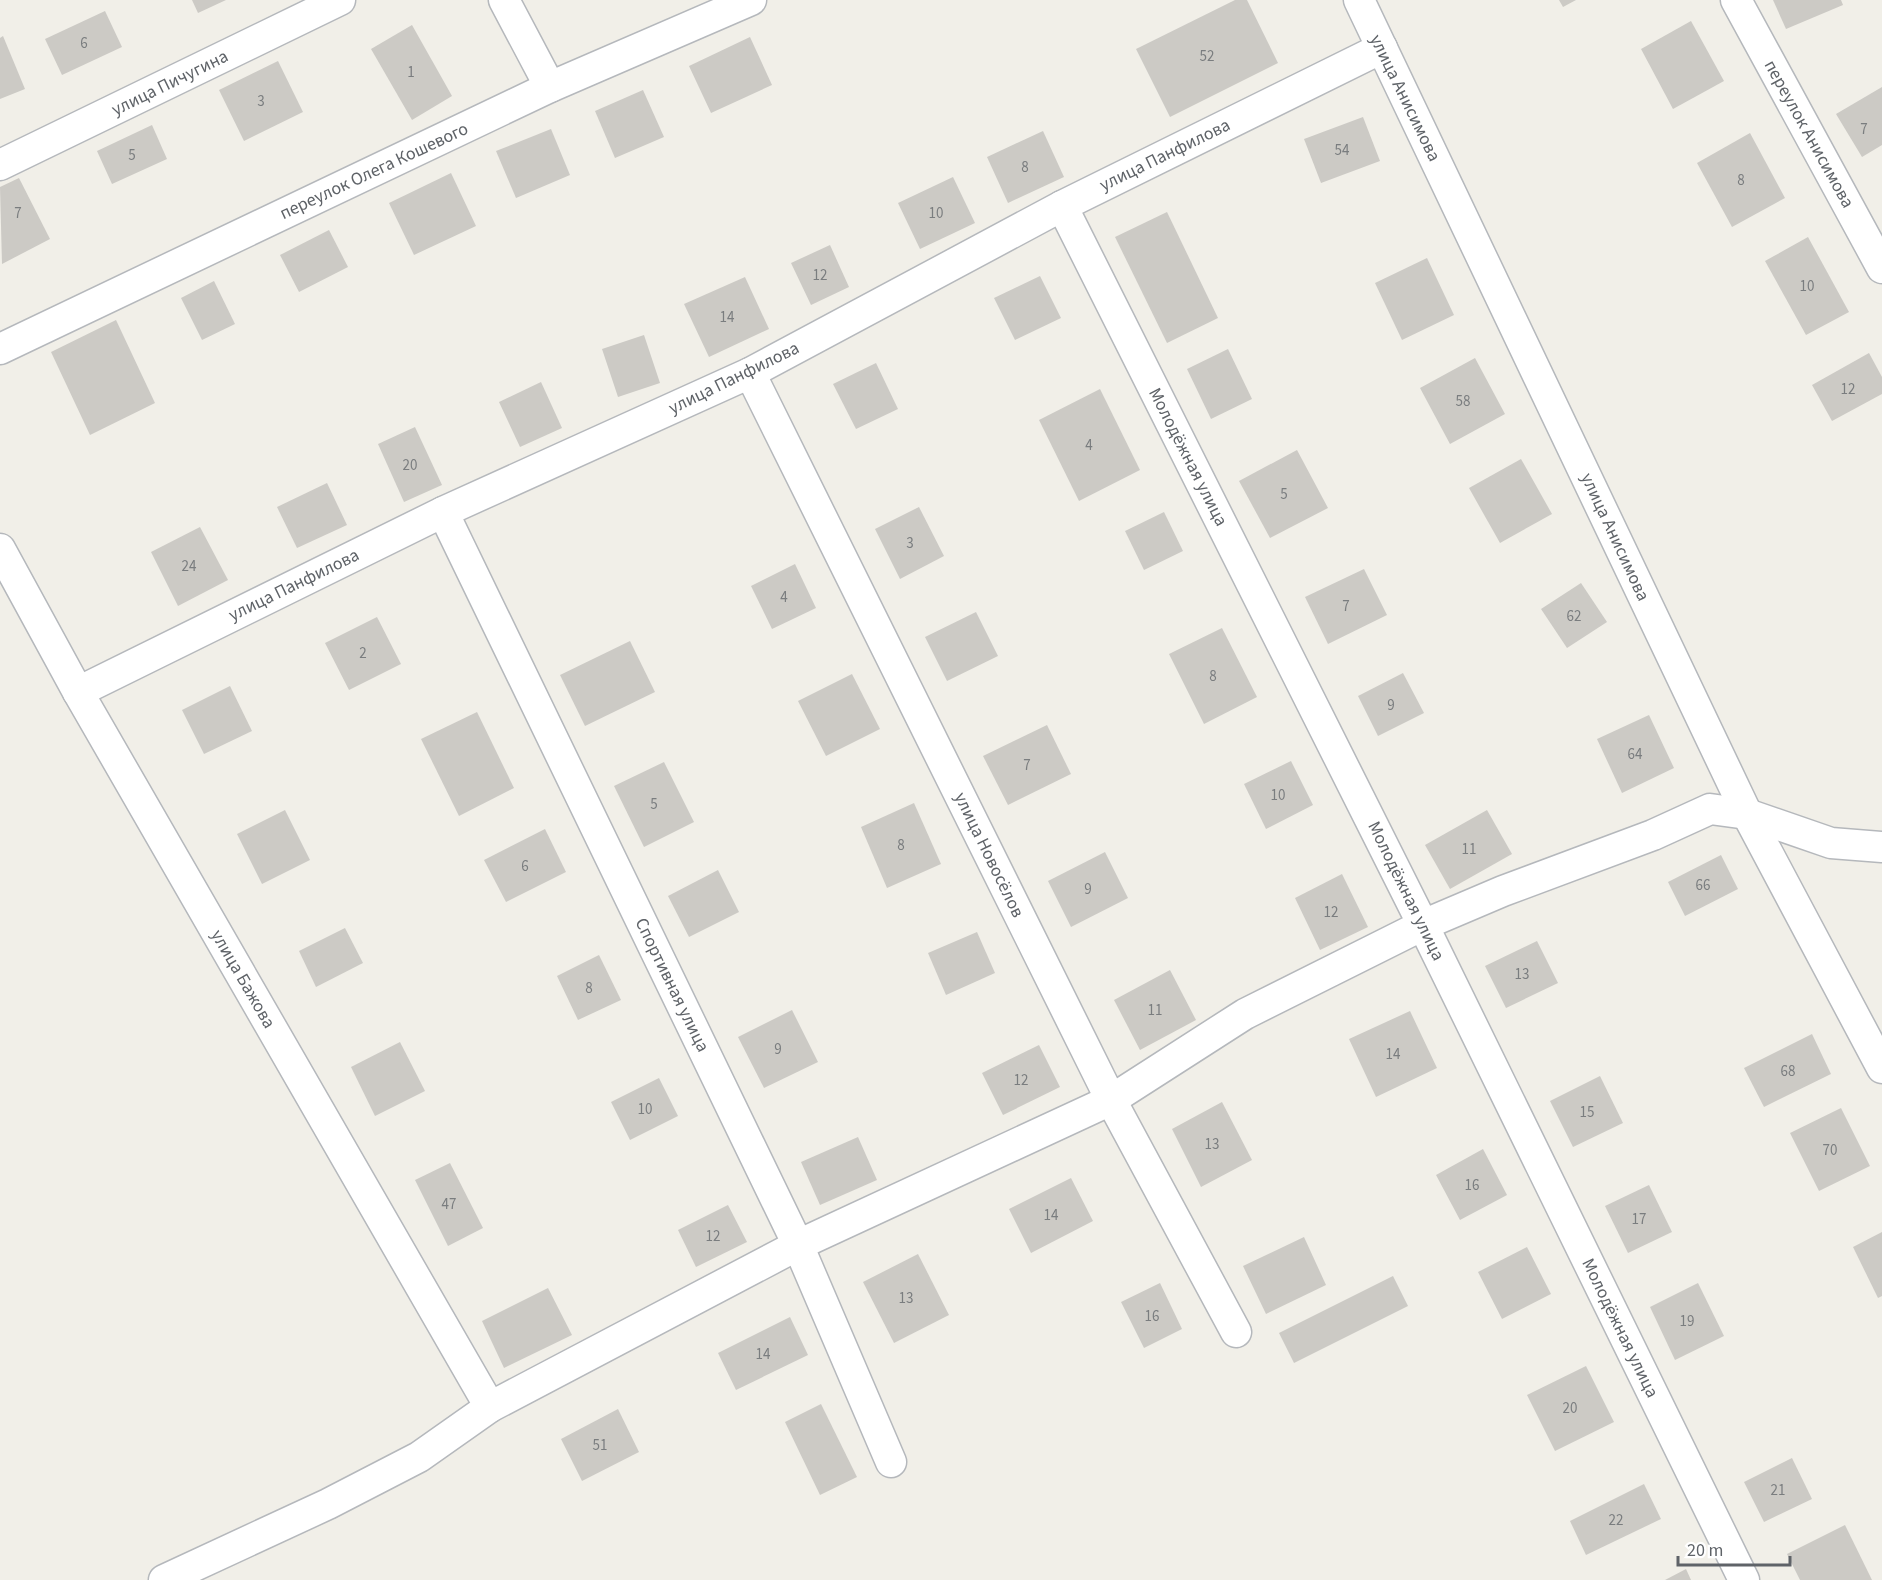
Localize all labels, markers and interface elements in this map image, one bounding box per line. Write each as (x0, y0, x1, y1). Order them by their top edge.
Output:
street label: улица Анисимова (1363, 30, 1447, 166)
house number: 6 (80, 33, 88, 54)
street label: улица Пичугина (107, 44, 233, 122)
house number: 52 (1200, 46, 1214, 67)
street label: переулок Анисимова (1758, 55, 1860, 213)
house number: 1 (407, 62, 415, 83)
house number: 3 (257, 91, 265, 112)
street label: улица Панфилова (1095, 113, 1235, 197)
street label: переулок Олега Кошевого (276, 116, 472, 226)
house number: 7 (1860, 119, 1868, 140)
house number: 54 (1335, 140, 1350, 161)
house number: 5 (128, 145, 136, 166)
house number: 8 (1021, 157, 1029, 178)
house number: 8 (1737, 170, 1745, 191)
house number: 7 (14, 203, 22, 224)
house number: 10 (929, 203, 943, 224)
house number: 12 (813, 265, 827, 286)
house number: 10 (1800, 276, 1814, 297)
house number: 14 (720, 307, 735, 328)
street label: улица Панфилова (664, 336, 804, 420)
house number: 12 (1841, 379, 1855, 400)
street label: Молодёжная улица (1142, 383, 1234, 531)
house number: 58 (1456, 391, 1470, 412)
house number: 4 (1085, 435, 1093, 456)
house number: 20 (403, 455, 417, 476)
street label: улица Анисимова (1574, 469, 1656, 605)
house number: 5 (1280, 484, 1288, 505)
house number: 3 (906, 533, 914, 554)
street label: улица Панфилова (224, 543, 364, 627)
house number: 24 (182, 556, 197, 577)
house number: 4 (780, 587, 788, 608)
house number: 7 (1342, 596, 1350, 617)
house number: 62 (1567, 606, 1581, 627)
house number: 2 (359, 643, 367, 664)
house number: 8 (1209, 666, 1217, 687)
house number: 9 (1387, 695, 1395, 716)
house number: 64 (1628, 744, 1643, 765)
house number: 7 (1023, 755, 1031, 776)
house number: 10 (1271, 785, 1285, 806)
street label: улица Новосёлов (948, 788, 1030, 922)
house number: 5 (650, 794, 658, 815)
street label: Молодёжная улица (1361, 817, 1451, 965)
house number: 8 (897, 835, 905, 856)
house number: 11 (1462, 839, 1476, 860)
house number: 6 (521, 856, 529, 877)
house number: 66 (1696, 875, 1710, 896)
house number: 9 (1084, 879, 1092, 900)
house number: 12 (1324, 902, 1338, 923)
street label: Спортивная улица (629, 914, 715, 1056)
street label: улица Бажова (205, 925, 281, 1033)
house number: 13 (1515, 964, 1529, 985)
house number: 8 (585, 978, 593, 999)
house number: 11 (1148, 1000, 1162, 1021)
house number: 9 (774, 1039, 782, 1060)
house number: 14 (1386, 1044, 1401, 1065)
house number: 68 (1781, 1061, 1795, 1082)
house number: 12 (1014, 1070, 1028, 1091)
house number: 10 (638, 1099, 652, 1120)
house number: 15 (1580, 1102, 1594, 1123)
house number: 13 (1205, 1134, 1219, 1155)
house number: 70 (1823, 1140, 1837, 1161)
house number: 16 (1465, 1175, 1479, 1196)
house number: 47 (442, 1194, 456, 1215)
house number: 14 (1044, 1205, 1059, 1226)
house number: 17 (1632, 1209, 1646, 1230)
house number: 12 (706, 1226, 720, 1247)
street label: Молодёжная улица (1575, 1254, 1665, 1402)
house number: 13 (899, 1288, 913, 1309)
house number: 16 (1145, 1306, 1159, 1327)
house number: 19 (1680, 1311, 1694, 1332)
house number: 14 (756, 1344, 771, 1365)
house number: 20 (1563, 1398, 1577, 1419)
house number: 51 (593, 1435, 607, 1456)
house number: 21 (1771, 1480, 1785, 1501)
house number: 22 (1609, 1510, 1623, 1531)
scale bar (1678, 1529, 1790, 1567)
text: 20 m (1687, 1538, 1723, 1563)

